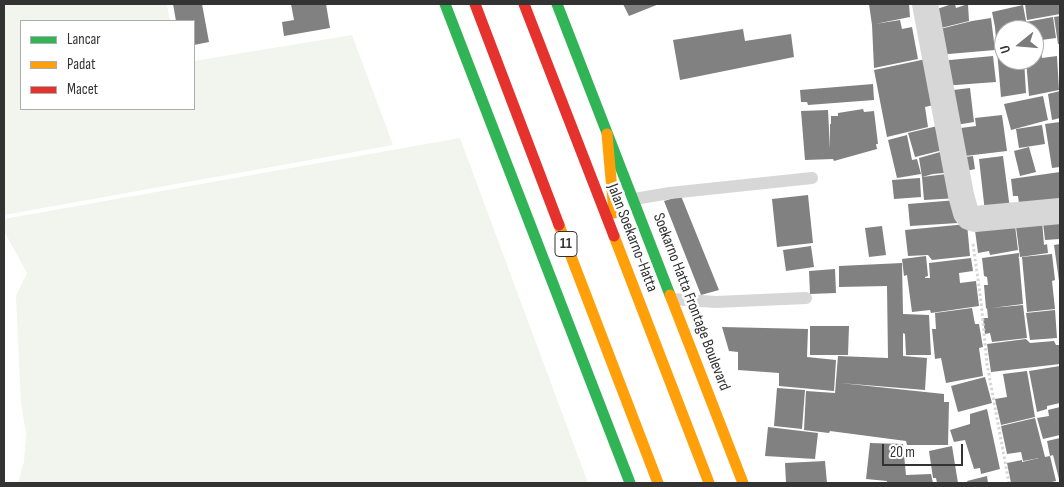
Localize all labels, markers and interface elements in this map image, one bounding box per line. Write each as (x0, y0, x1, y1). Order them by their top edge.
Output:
legend (20, 20, 195, 110)
north arrow (994, 20, 1044, 70)
text: Lancar (67, 30, 101, 49)
text: U (996, 43, 1014, 55)
text: Padat (67, 55, 96, 74)
text: Macet (67, 80, 98, 99)
street label: Jalan Soekarno-Hatta (603, 181, 661, 295)
street label: Soekarno Hatta Frontage Boulevard (648, 211, 734, 393)
road number: 11 (555, 232, 577, 256)
scale bar (884, 434, 965, 466)
text: 20 m (890, 443, 915, 462)

